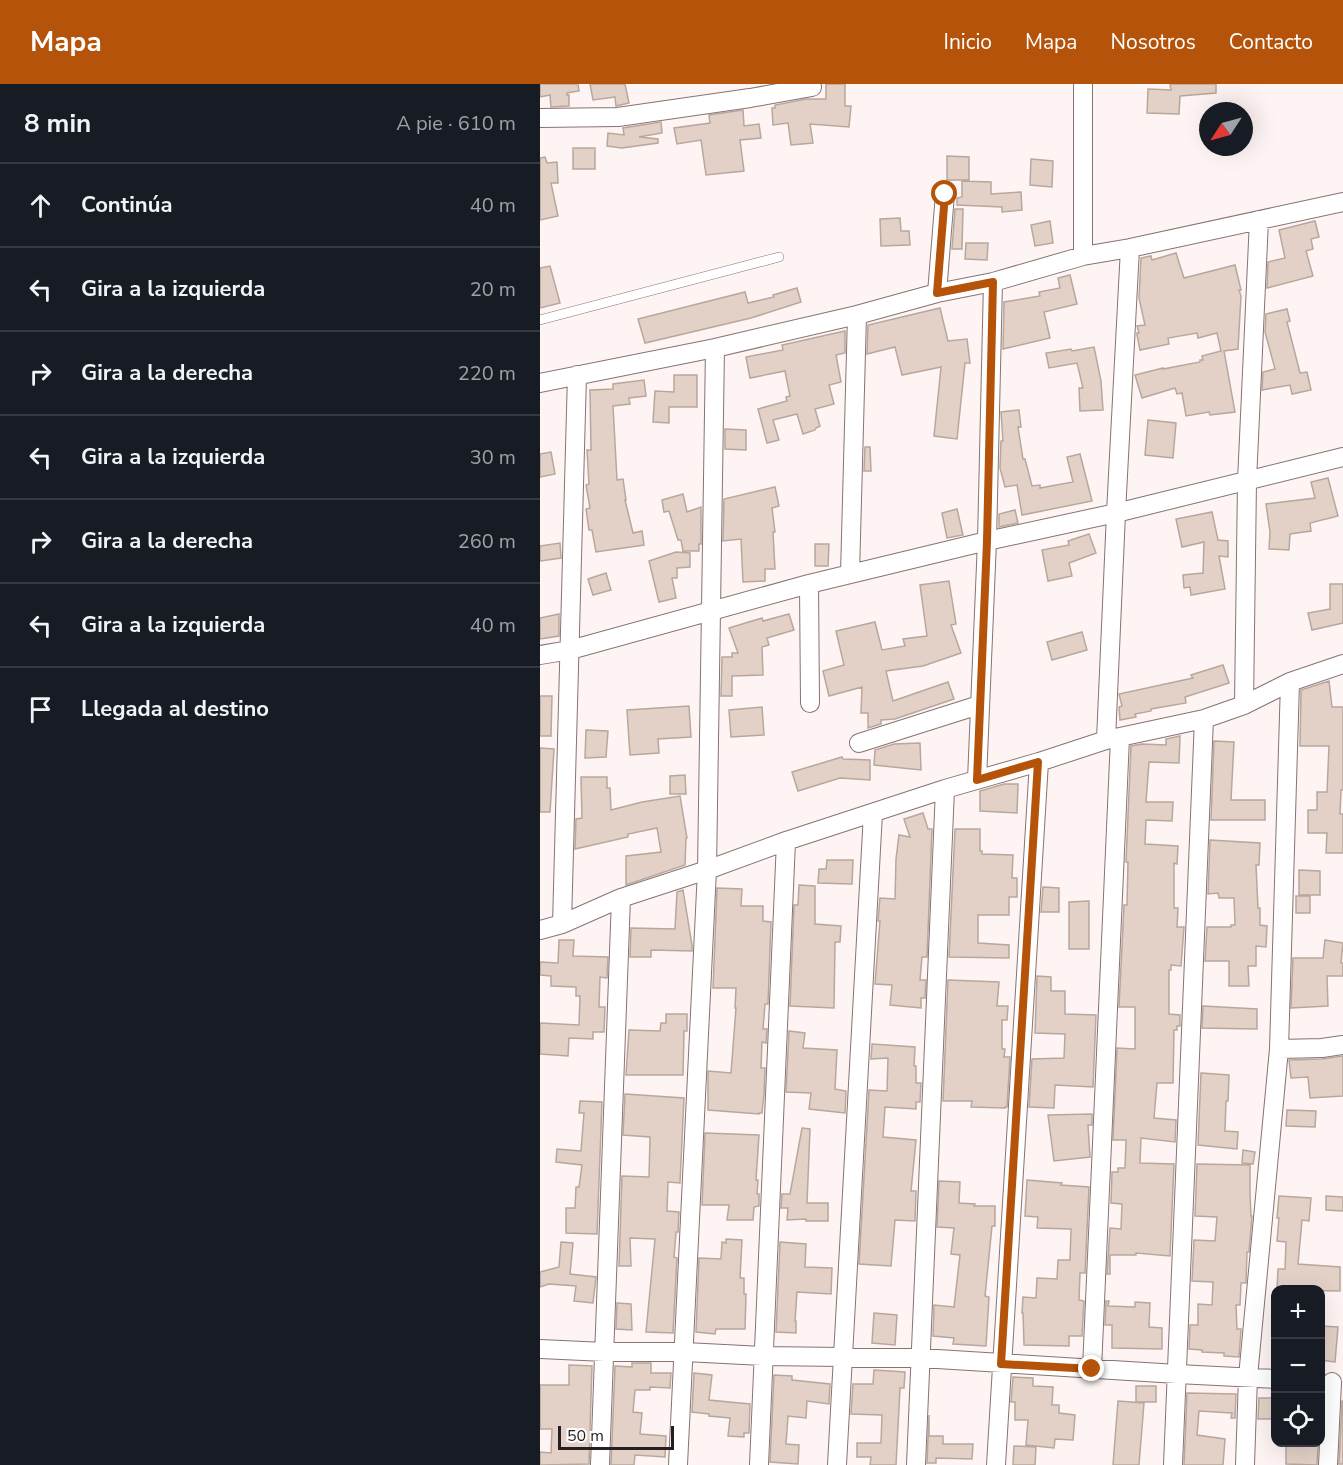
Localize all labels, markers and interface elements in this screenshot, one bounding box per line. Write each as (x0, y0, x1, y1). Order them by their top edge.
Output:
text: Mapa (30, 23, 102, 61)
text: Inicio (944, 28, 992, 56)
text: Mapa (1025, 28, 1077, 56)
text: Nosotros (1110, 28, 1196, 56)
text: Contacto (1229, 28, 1313, 56)
north arrow (1199, 102, 1253, 156)
text: 8 min (24, 106, 91, 141)
text: A pie · 610 m (396, 110, 516, 137)
route start (931, 180, 957, 206)
icon: ahead (24, 189, 57, 222)
text: Continúa (81, 190, 172, 220)
text: 40 m (470, 192, 516, 219)
icon: left (24, 273, 57, 306)
text: Gira a la izquierda (81, 274, 265, 304)
text: 20 m (470, 276, 516, 303)
icon: right (24, 357, 57, 390)
text: Gira a la derecha (81, 358, 253, 388)
text: 220 m (458, 360, 516, 387)
icon: left (24, 441, 57, 474)
text: Gira a la izquierda (81, 442, 265, 472)
text: 30 m (470, 444, 516, 471)
icon: right (24, 525, 57, 558)
text: Gira a la derecha (81, 526, 253, 556)
text: 260 m (458, 528, 516, 555)
icon: left (24, 609, 57, 642)
text: Gira a la izquierda (81, 610, 265, 640)
text: 40 m (470, 612, 516, 639)
icon: arrive (24, 693, 57, 726)
text: Llegada al destino (81, 694, 269, 724)
map controls (1271, 1285, 1325, 1447)
button: + (1271, 1285, 1325, 1339)
button: − (1271, 1339, 1325, 1393)
route end (1078, 1355, 1104, 1381)
button: locate (1271, 1393, 1325, 1447)
scale bar (558, 1423, 674, 1450)
text: 50 m (567, 1425, 604, 1447)

